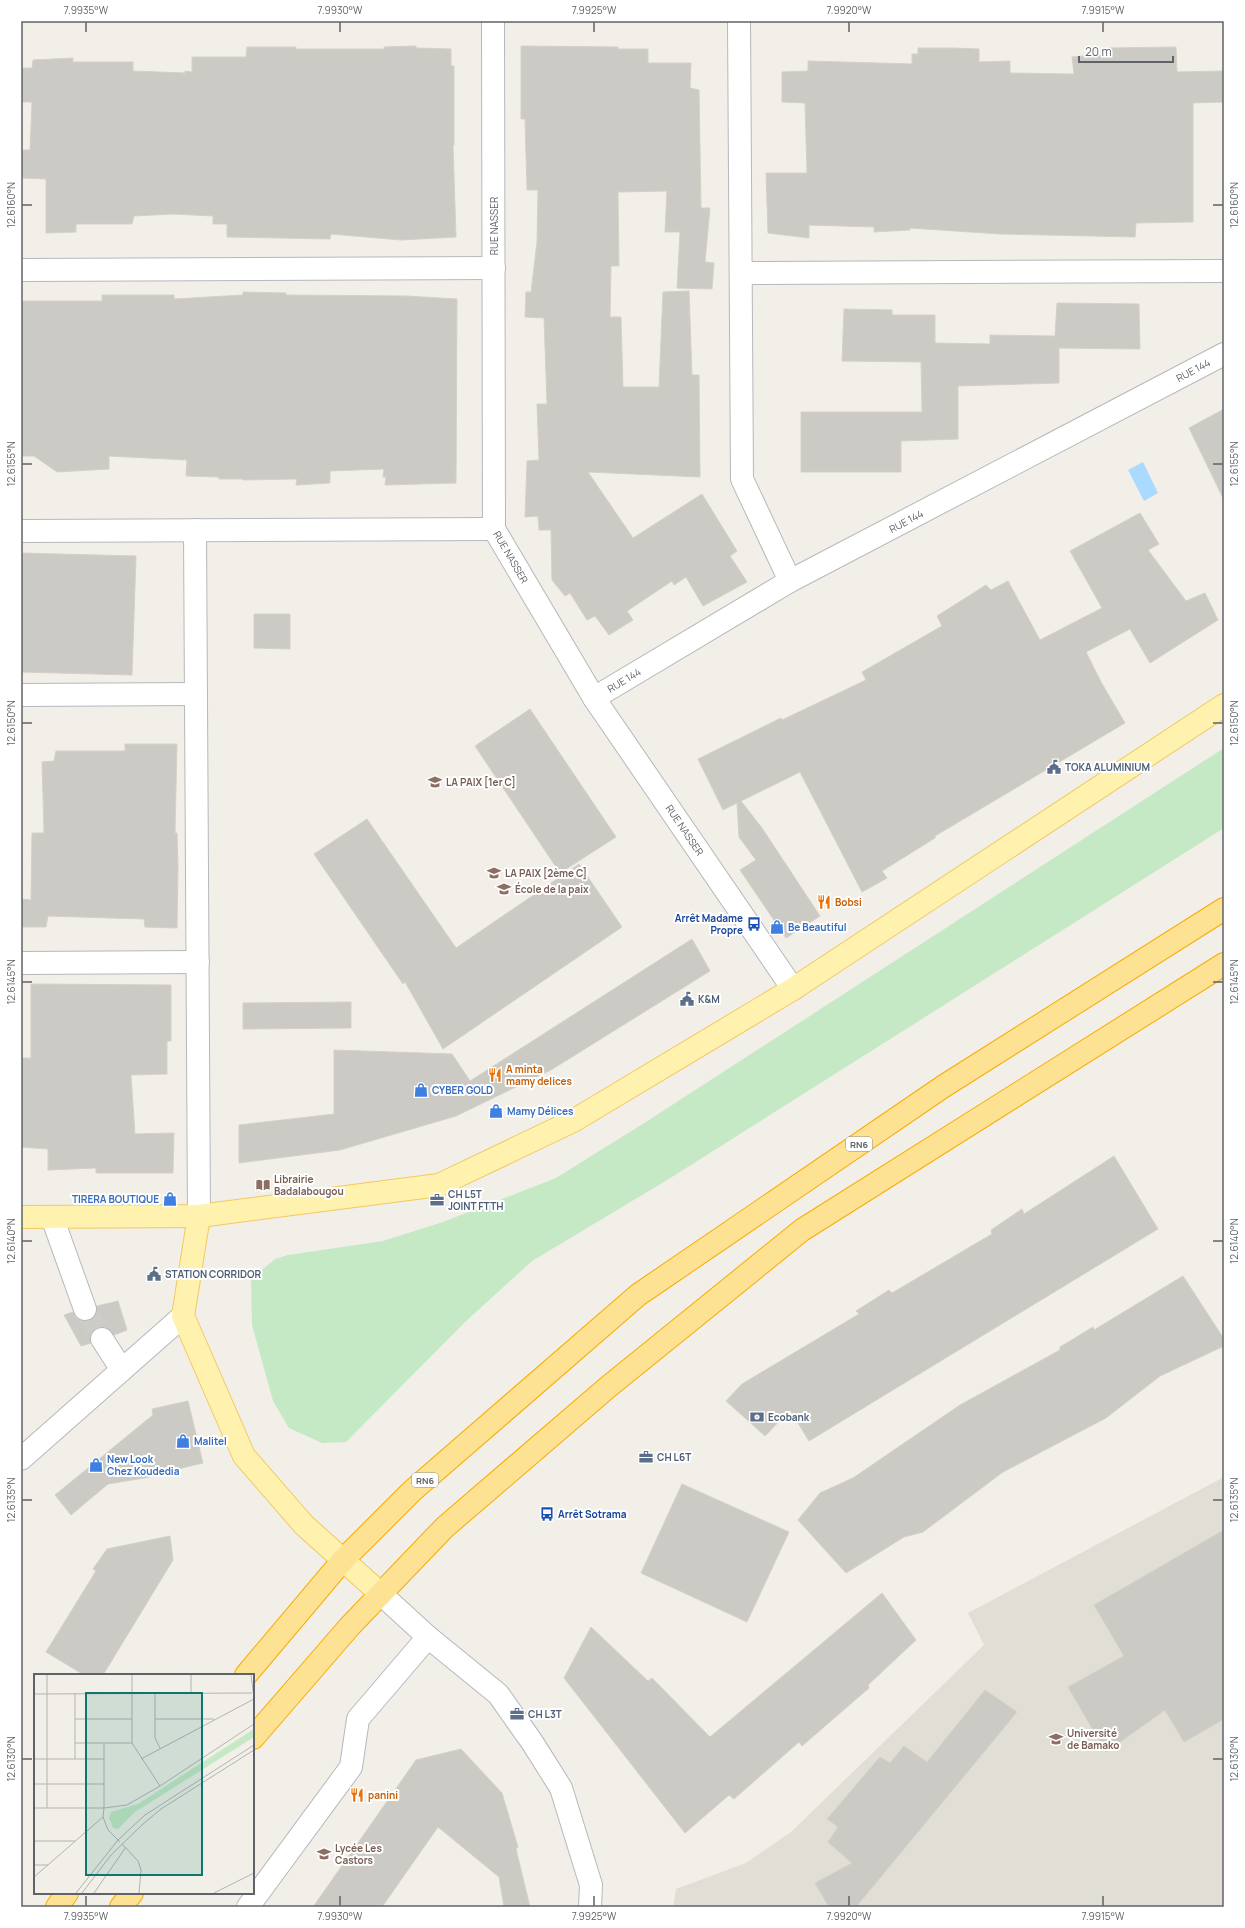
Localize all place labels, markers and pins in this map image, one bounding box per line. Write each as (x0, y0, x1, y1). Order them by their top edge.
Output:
public building icon: TOKA ALUMINIUM (1046, 759, 1062, 775)
place label: TOKA ALUMINIUM (1065, 760, 1150, 774)
school or university icon: LA PAIX [1er C] (427, 774, 443, 790)
place label: LA PAIX [1er C] (446, 775, 516, 789)
school or university icon: LA PAIX [2ème C] (486, 865, 502, 881)
place label: LA PAIX [2ème C] (505, 866, 587, 880)
school or university icon: École de la paix (496, 881, 512, 897)
place label: École de la paix (515, 882, 589, 896)
restaurant icon: Bobsi (816, 894, 832, 910)
place label: Bobsi (835, 895, 862, 909)
place label: Arrêt Madame Propre (675, 911, 743, 937)
bus stop icon: Arrêt Madame Propre (746, 916, 762, 932)
shop icon: Be Beautiful (769, 919, 785, 935)
place label: Be Beautiful (788, 920, 847, 934)
public building icon: K&M (679, 991, 695, 1007)
place label: K&M (698, 992, 720, 1006)
place label: A minta mamy delices (506, 1062, 573, 1088)
restaurant icon: A minta mamy delices (487, 1067, 503, 1083)
shop icon: CYBER GOLD (413, 1082, 429, 1098)
place label: CYBER GOLD (432, 1083, 493, 1097)
shop icon: Mamy Délices (488, 1103, 504, 1119)
place label: Mamy Délices (507, 1104, 574, 1118)
place label: Librairie Badalabougou (274, 1172, 344, 1198)
library icon: Librairie Badalabougou (255, 1177, 271, 1193)
place label: CH L5T JOINT FTTH (448, 1187, 503, 1213)
shop icon: TIRERA BOUTIQUE (162, 1191, 178, 1207)
place label: TIRERA BOUTIQUE (72, 1192, 159, 1206)
office icon: CH L5T JOINT FTTH (429, 1192, 445, 1208)
public building icon: STATION CORRIDOR (146, 1266, 162, 1282)
place label: STATION CORRIDOR (165, 1267, 261, 1281)
bank icon: Ecobank (749, 1409, 765, 1425)
place label: Ecobank (768, 1410, 810, 1424)
shop icon: Malitel (175, 1433, 191, 1449)
place label: Malitel (194, 1434, 227, 1448)
office icon: CH L6T (638, 1449, 654, 1465)
place label: CH L6T (657, 1450, 691, 1464)
place label: New Look Chez Koudedia (107, 1452, 180, 1478)
shop icon: New Look Chez Koudedia (88, 1457, 104, 1473)
bus stop icon: Arrêt Sotrama (539, 1506, 555, 1522)
place label: Arrêt Sotrama (558, 1507, 627, 1521)
office icon: CH L3T (509, 1706, 525, 1722)
place label: CH L3T (528, 1707, 562, 1721)
place label: Université de Bamako (1067, 1726, 1119, 1752)
school or university icon: Université de Bamako (1048, 1731, 1064, 1747)
restaurant icon: panini (349, 1787, 365, 1803)
place label: panini (368, 1788, 398, 1802)
place label: Lycée Les Castors (335, 1841, 382, 1867)
school or university icon: Lycée Les Castors (316, 1846, 332, 1862)

